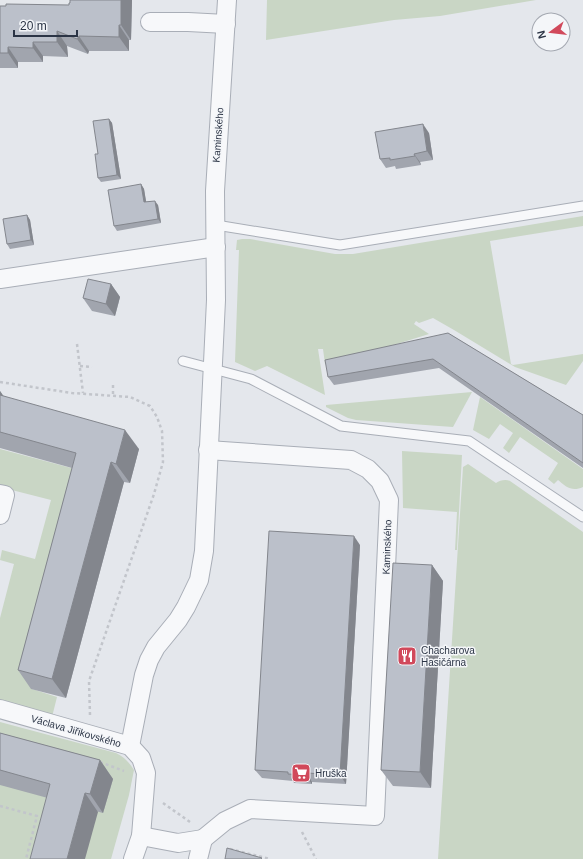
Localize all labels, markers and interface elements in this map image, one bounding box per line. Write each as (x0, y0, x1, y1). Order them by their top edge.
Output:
scale bar (14, 12, 77, 38)
north arrow (531, 12, 571, 52)
text: 20 m (20, 19, 47, 33)
text: N (535, 29, 548, 40)
street label: Kaminského (211, 107, 225, 163)
street label: Kaminského (381, 519, 393, 575)
restaurant icon: Chacharova Hasičárna (396, 645, 418, 667)
place label: Chacharova Hasičárna (421, 645, 475, 668)
street label: Václava Jiřikovského (30, 713, 123, 749)
supermarket icon: Hruška (290, 762, 312, 784)
place label: Hruška (315, 768, 347, 779)

